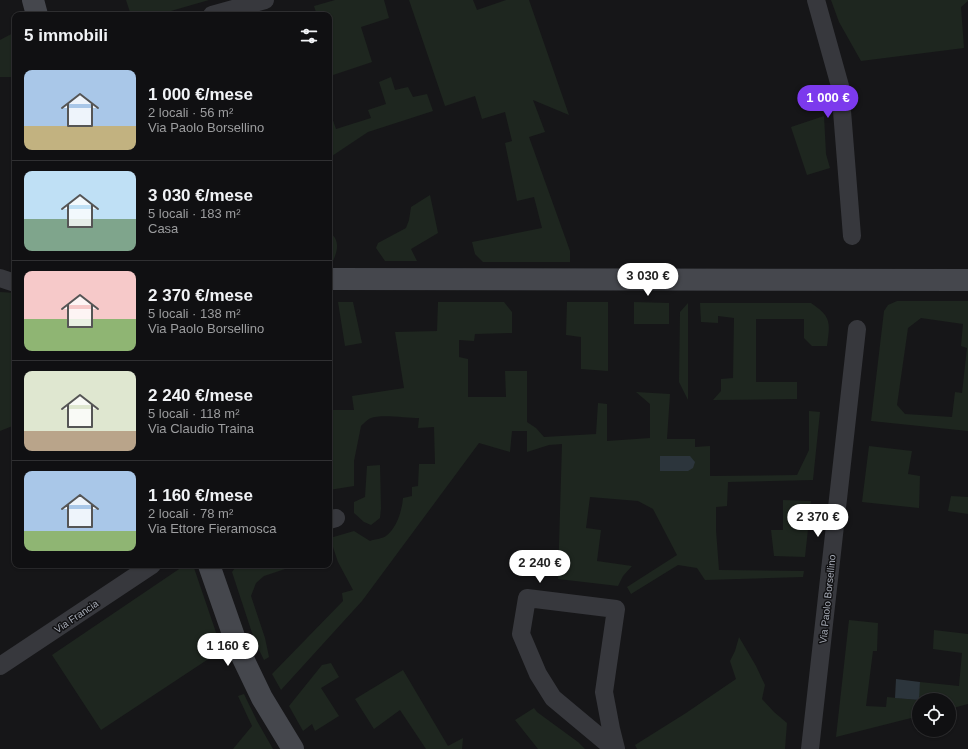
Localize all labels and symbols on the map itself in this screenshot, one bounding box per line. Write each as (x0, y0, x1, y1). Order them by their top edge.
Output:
pin: 1 000 € (791, 85, 865, 119)
pin: 3 030 € (611, 263, 685, 297)
pin: 2 370 € (781, 504, 855, 538)
pin: 2 240 € (503, 550, 577, 584)
street label: Via Paolo Borsellino (817, 554, 838, 644)
street label: Via Francia (52, 598, 101, 635)
pin: 1 160 € (191, 633, 265, 667)

